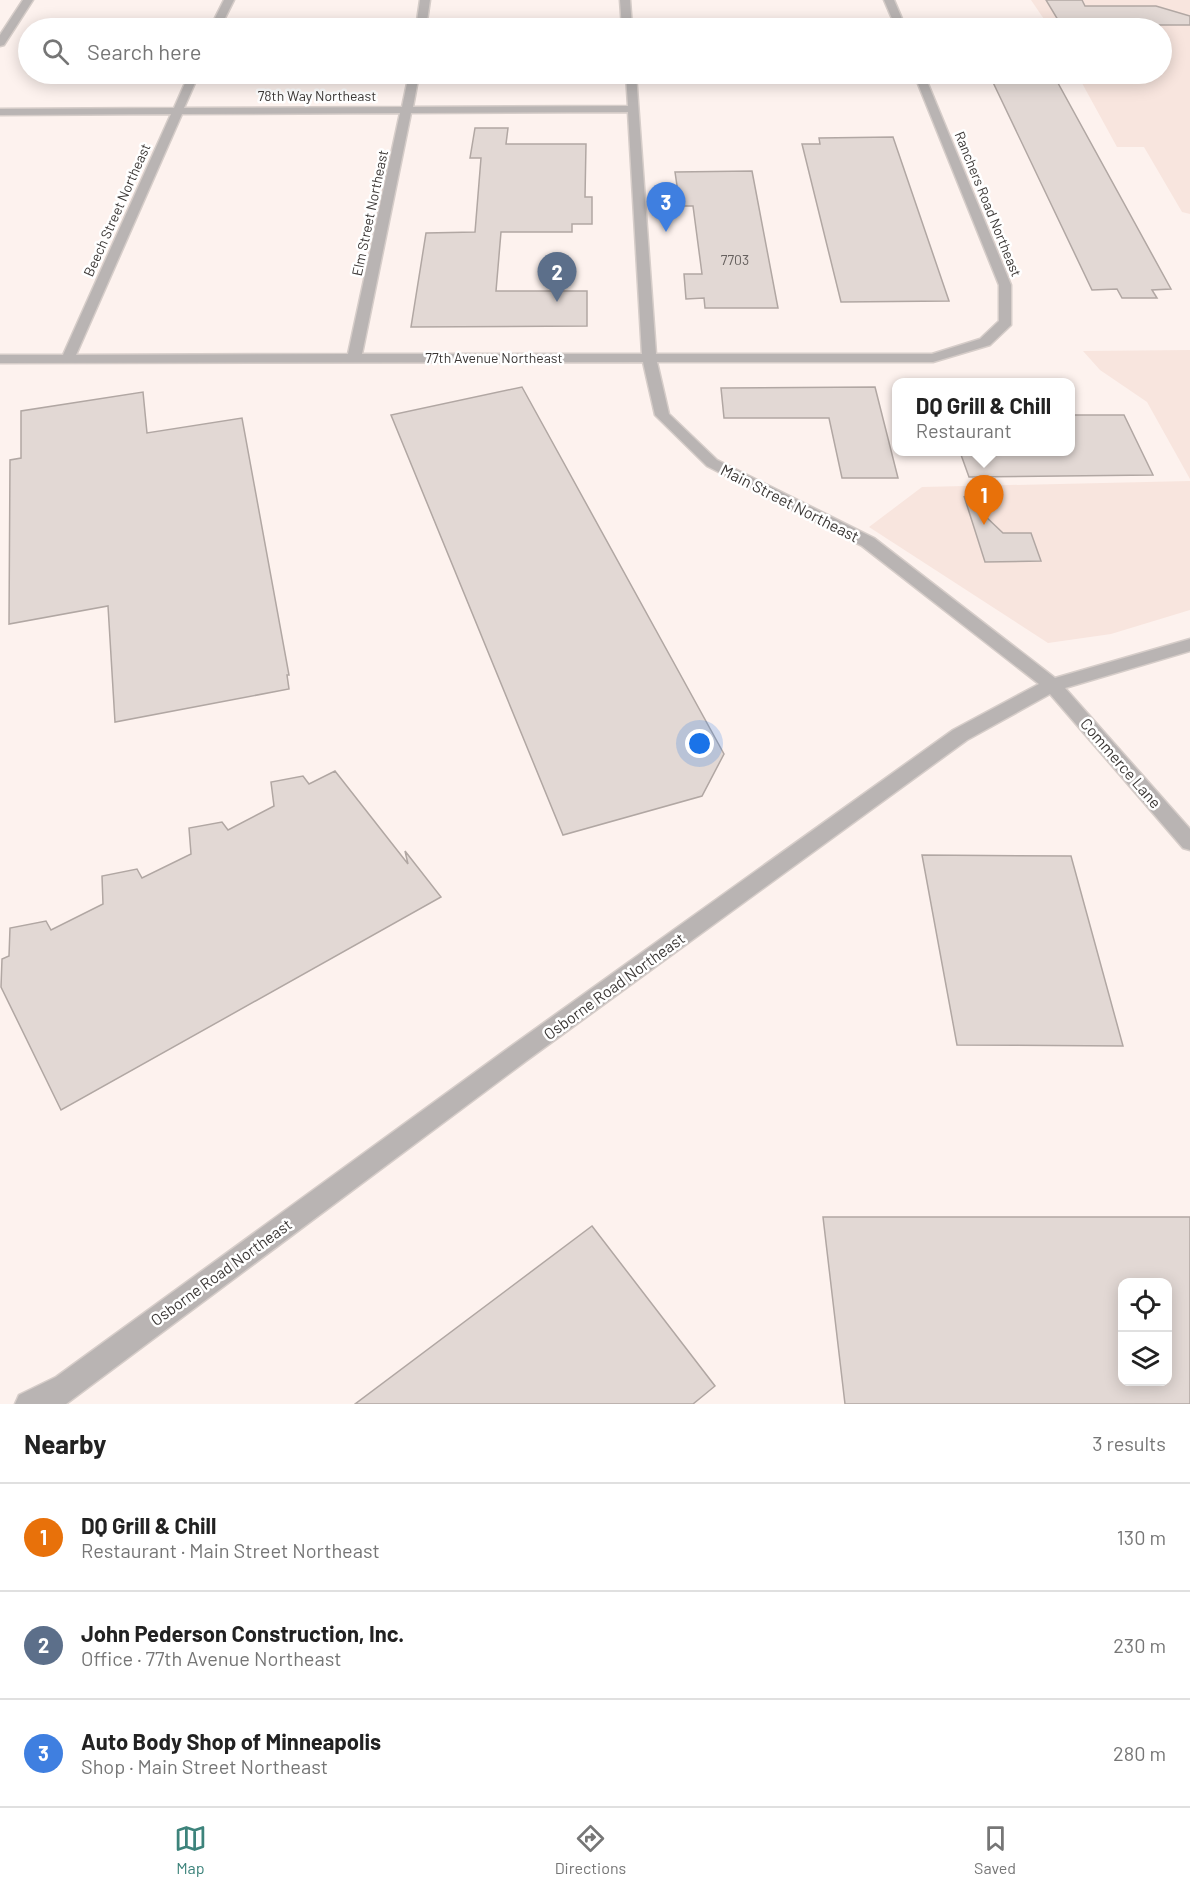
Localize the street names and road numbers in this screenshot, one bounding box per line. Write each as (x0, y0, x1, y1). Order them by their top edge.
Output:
street label: 78th Way Northeast (258, 87, 376, 104)
street label: Ranchers Road Northeast (952, 129, 1025, 279)
street label: Beech Street Northeast (80, 141, 154, 279)
street label: Elm Street Northeast (348, 148, 391, 277)
street label: 77th Avenue Northeast (425, 349, 563, 366)
street label: Main Street Northeast (718, 459, 862, 546)
street label: Commerce Lane (1077, 714, 1166, 812)
street label: Osborne Road Northeast (539, 928, 688, 1043)
street label: Osborne Road Northeast (146, 1214, 295, 1329)

